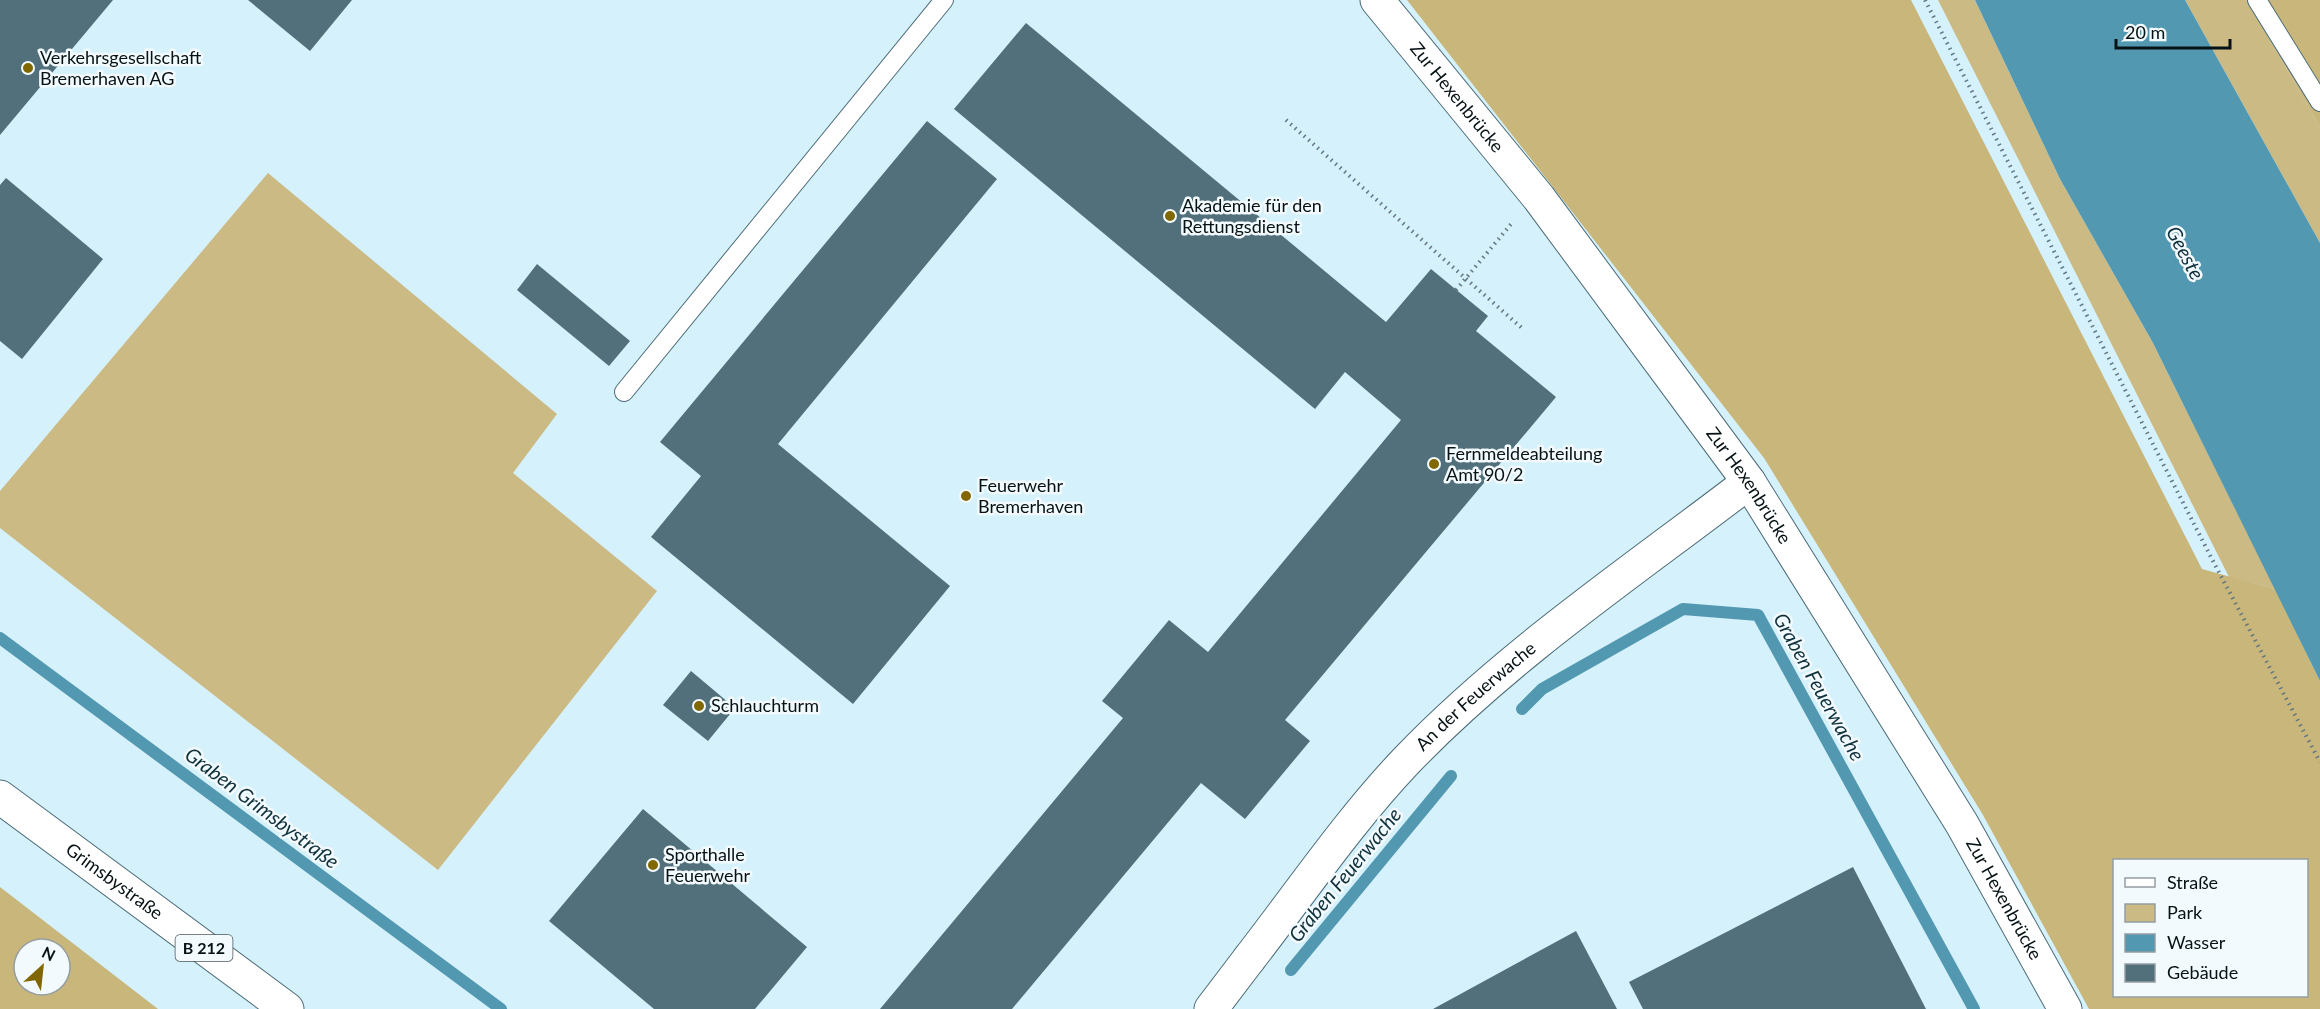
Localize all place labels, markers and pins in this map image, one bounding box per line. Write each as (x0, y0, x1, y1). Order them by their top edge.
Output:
place label: Verkehrsgesellschaft Bremerhaven AG (40, 46, 202, 89)
marker: Verkehrsgesellschaft Bremerhaven AG (21, 61, 35, 75)
place label: Akademie für den Rettungsdienst (1182, 194, 1322, 237)
marker: Akademie für den Rettungsdienst (1163, 209, 1177, 223)
place label: Fernmeldeabteilung Amt 90/2 (1446, 442, 1602, 485)
marker: Fernmeldeabteilung Amt 90/2 (1427, 457, 1441, 471)
place label: Feuerwehr Bremerhaven (978, 474, 1083, 517)
marker: Feuerwehr Bremerhaven (959, 489, 973, 503)
place label: Schlauchturm (711, 694, 819, 716)
marker: Schlauchturm (692, 699, 706, 713)
place label: Sporthalle Feuerwehr (665, 843, 751, 886)
marker: Sporthalle Feuerwehr (646, 858, 660, 872)

